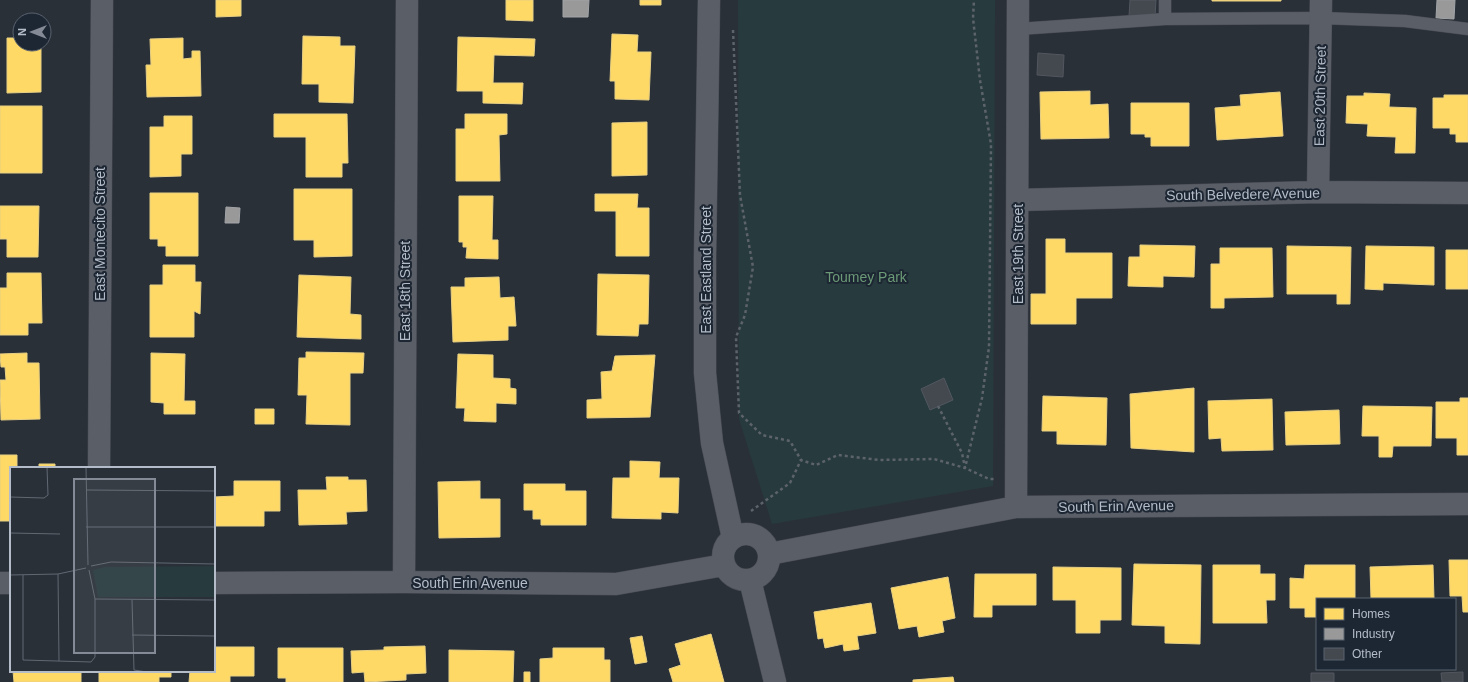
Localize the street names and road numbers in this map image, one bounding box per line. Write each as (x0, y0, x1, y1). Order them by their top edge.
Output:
street label: East 20th Street (1311, 46, 1329, 146)
street label: East Montecito Street (92, 167, 108, 301)
street label: South Belvedere Avenue (1166, 185, 1320, 203)
street label: East 19th Street (1010, 204, 1026, 304)
street label: East Eastland Street (698, 206, 714, 334)
street label: East 18th Street (397, 241, 413, 341)
street label: South Erin Avenue (1058, 497, 1174, 515)
street label: South Erin Avenue (412, 575, 528, 591)

